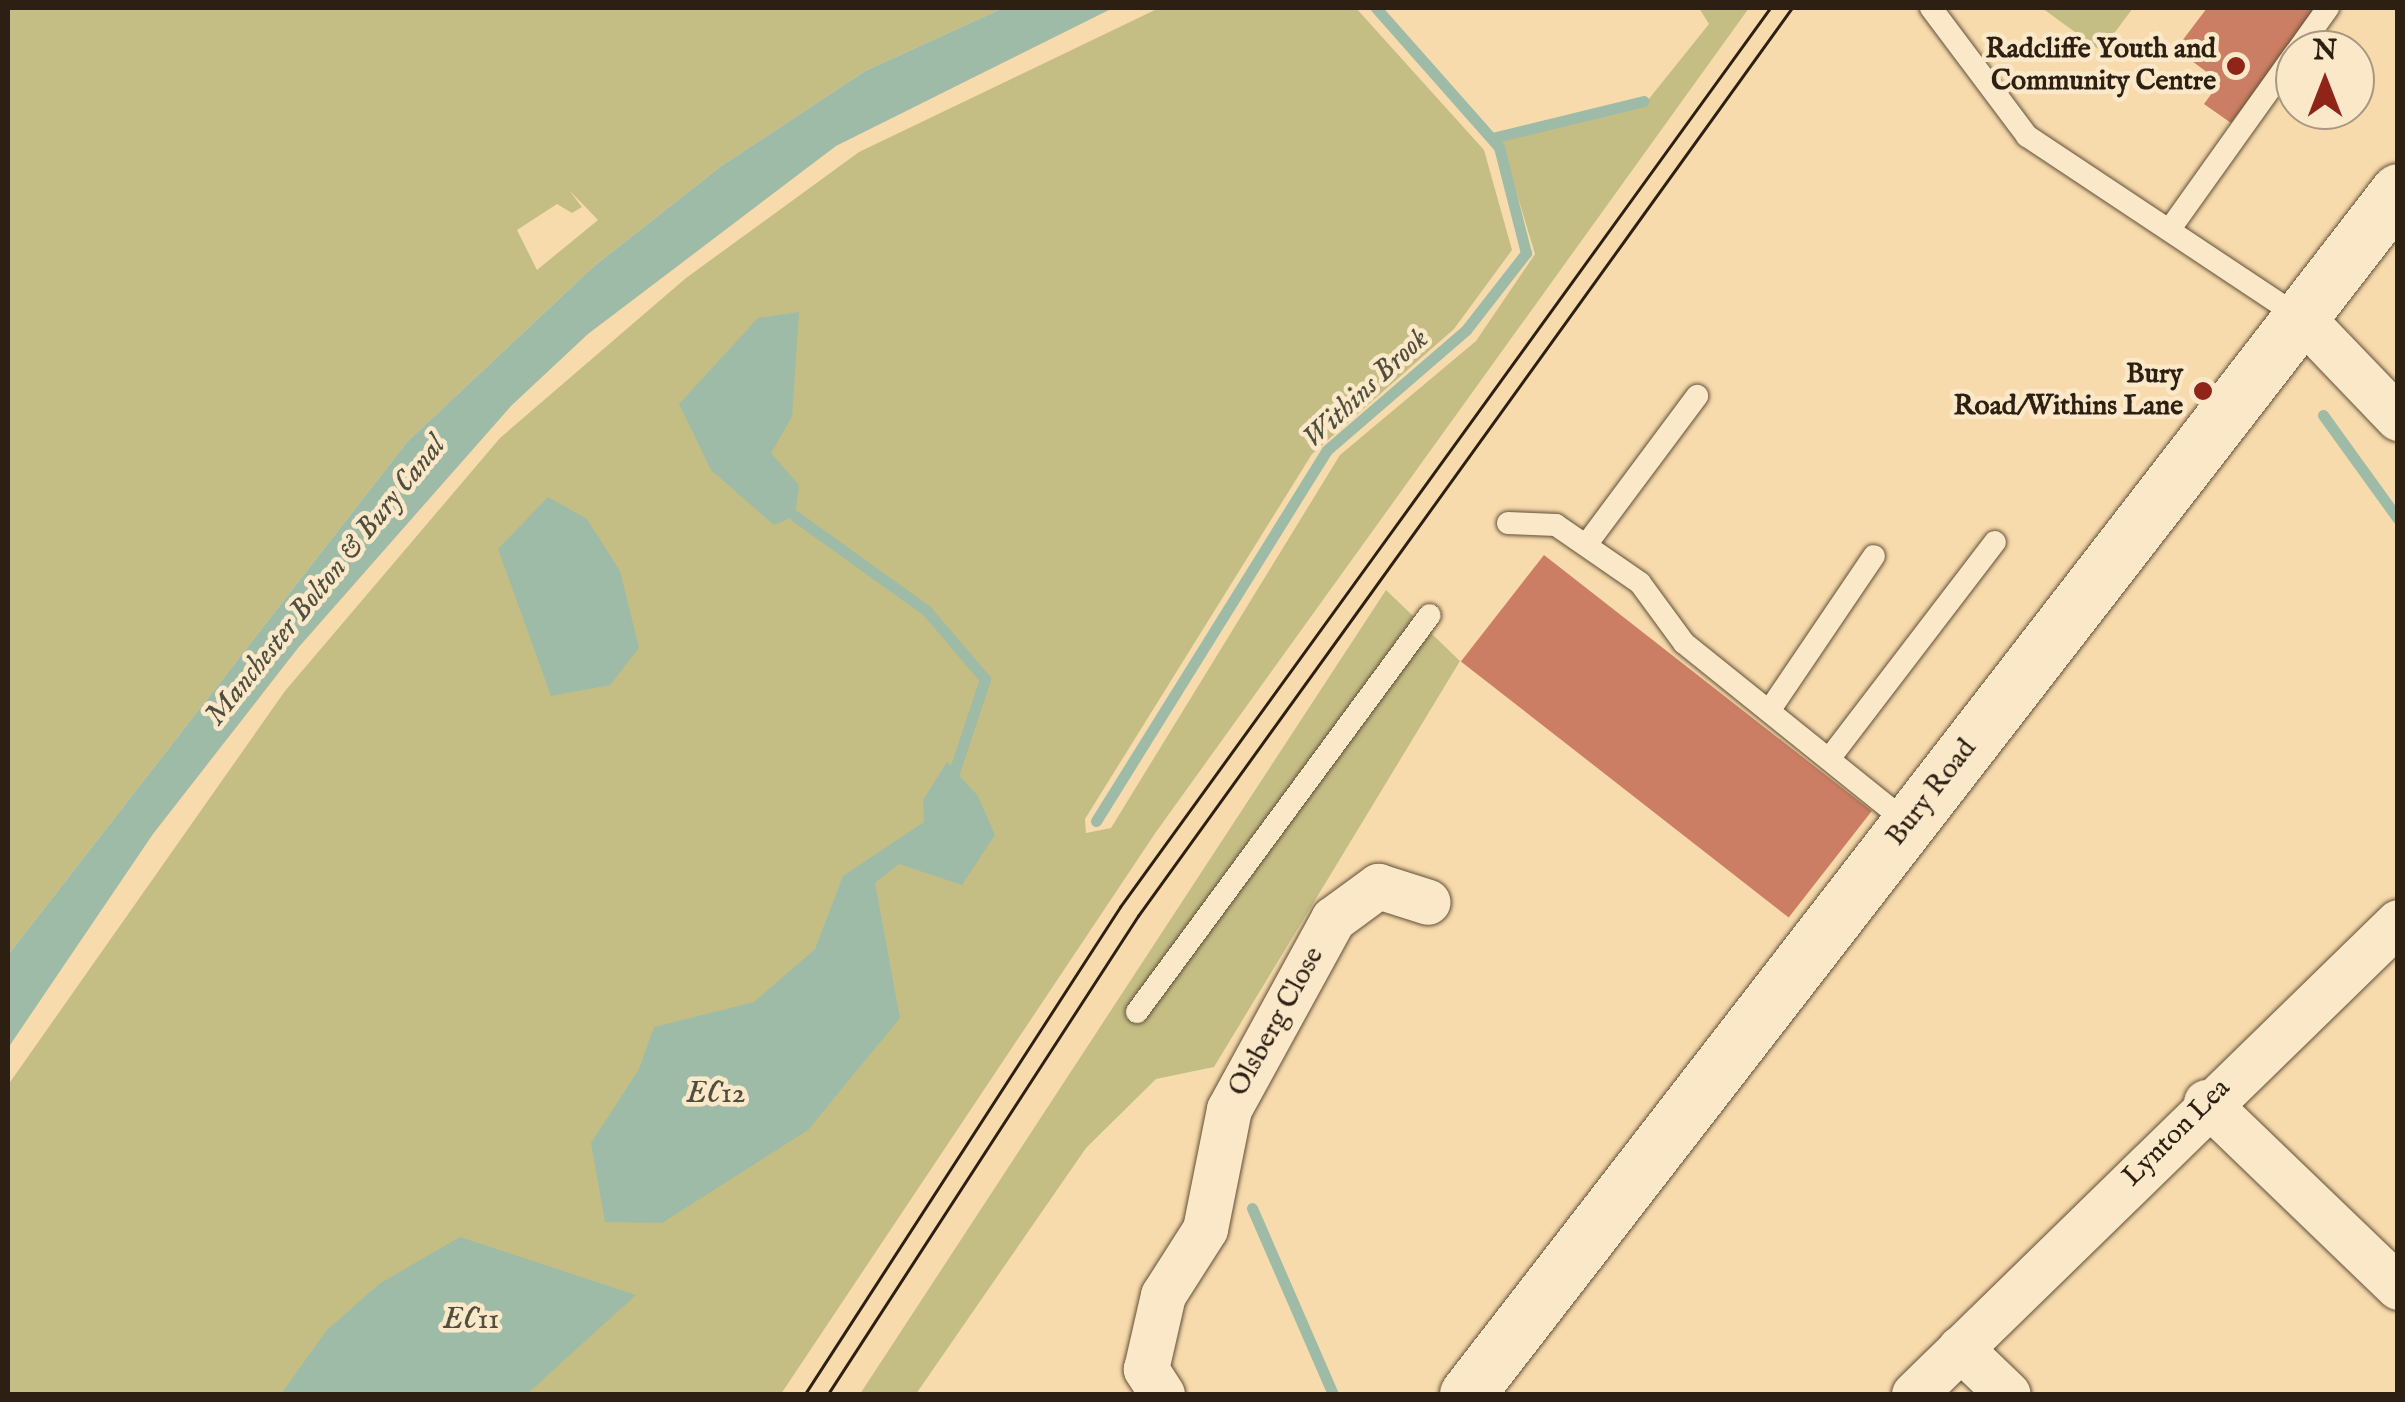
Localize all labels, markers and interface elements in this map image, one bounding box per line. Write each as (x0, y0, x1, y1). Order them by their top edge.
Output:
north arrow (2275, 30, 2375, 130)
place label: Radcliffe Youth and Community Centre (1986, 33, 2216, 99)
text: N (2313, 34, 2337, 69)
marker: Radcliffe Youth and Community Centre (2225, 55, 2247, 77)
water label: Withins Brook (1295, 321, 1437, 457)
place label: Bury Road/Withins Lane (1953, 358, 2183, 424)
marker: Bury Road/Withins Lane (2192, 380, 2214, 402)
water label: Manchester Bolton & Bury Canal (198, 429, 454, 733)
street label: Bury Road (1880, 733, 1984, 853)
street label: Olsberg Close (1222, 942, 1332, 1102)
street label: Lynton Lea (2116, 1072, 2238, 1194)
water label: EC12 (686, 1076, 746, 1112)
water label: EC11 (443, 1302, 499, 1338)

